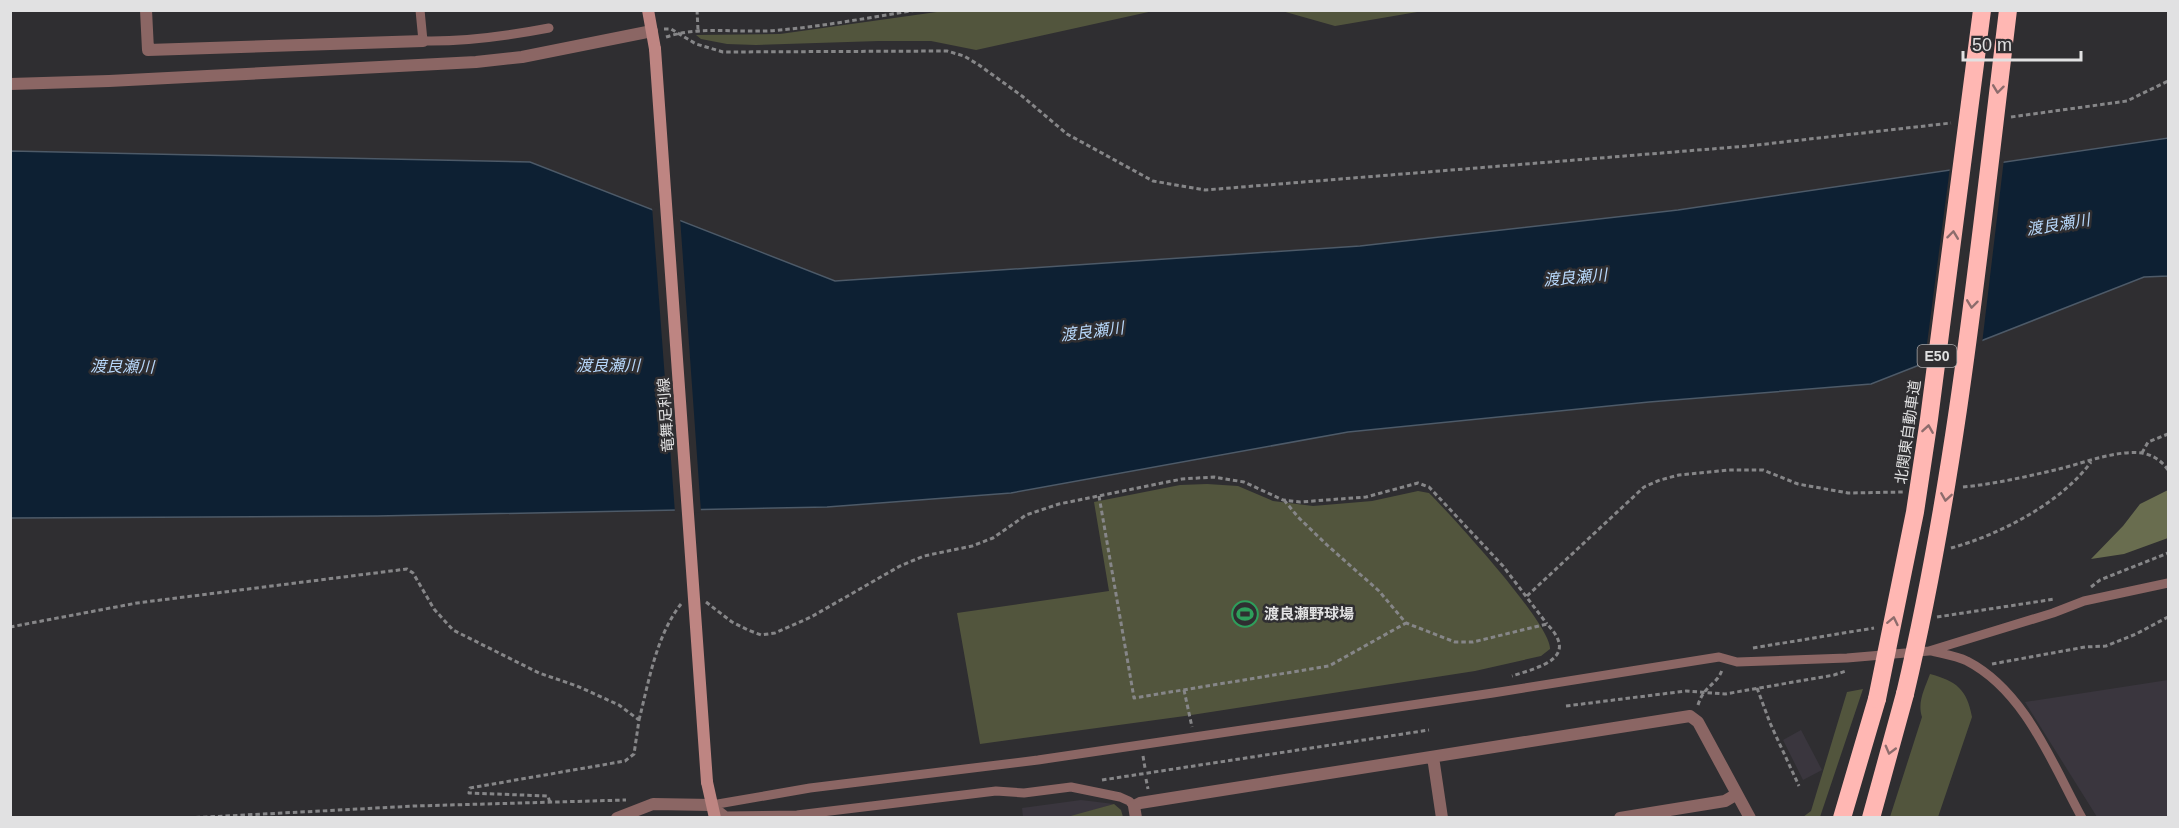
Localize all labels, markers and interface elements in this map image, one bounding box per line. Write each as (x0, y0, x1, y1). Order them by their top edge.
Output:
scale bar (1963, 24, 2082, 62)
text: 50 m (1972, 35, 2012, 55)
one-way arrow (1993, 85, 2005, 94)
water label: 渡良瀬川 (2025, 211, 2093, 238)
one-way arrow (1946, 231, 1959, 240)
water label: 渡良瀬川 (1542, 266, 1610, 289)
one-way arrow (1967, 299, 1979, 308)
water label: 渡良瀬川 (1059, 319, 1127, 344)
road number: E50 (1918, 345, 1956, 367)
water label: 渡良瀬川 (90, 357, 156, 376)
water label: 渡良瀬川 (576, 357, 642, 374)
street label: 竜舞足利線 (654, 377, 677, 453)
street label: 北関東自動車道 (1892, 379, 1923, 485)
one-way arrow (1921, 424, 1933, 433)
one-way arrow (1940, 492, 1952, 502)
sports icon: 渡良瀬野球場 (1230, 599, 1260, 629)
place label: 渡良瀬野球場 (1264, 605, 1354, 622)
one-way arrow (1886, 616, 1899, 626)
one-way arrow (1885, 745, 1897, 755)

